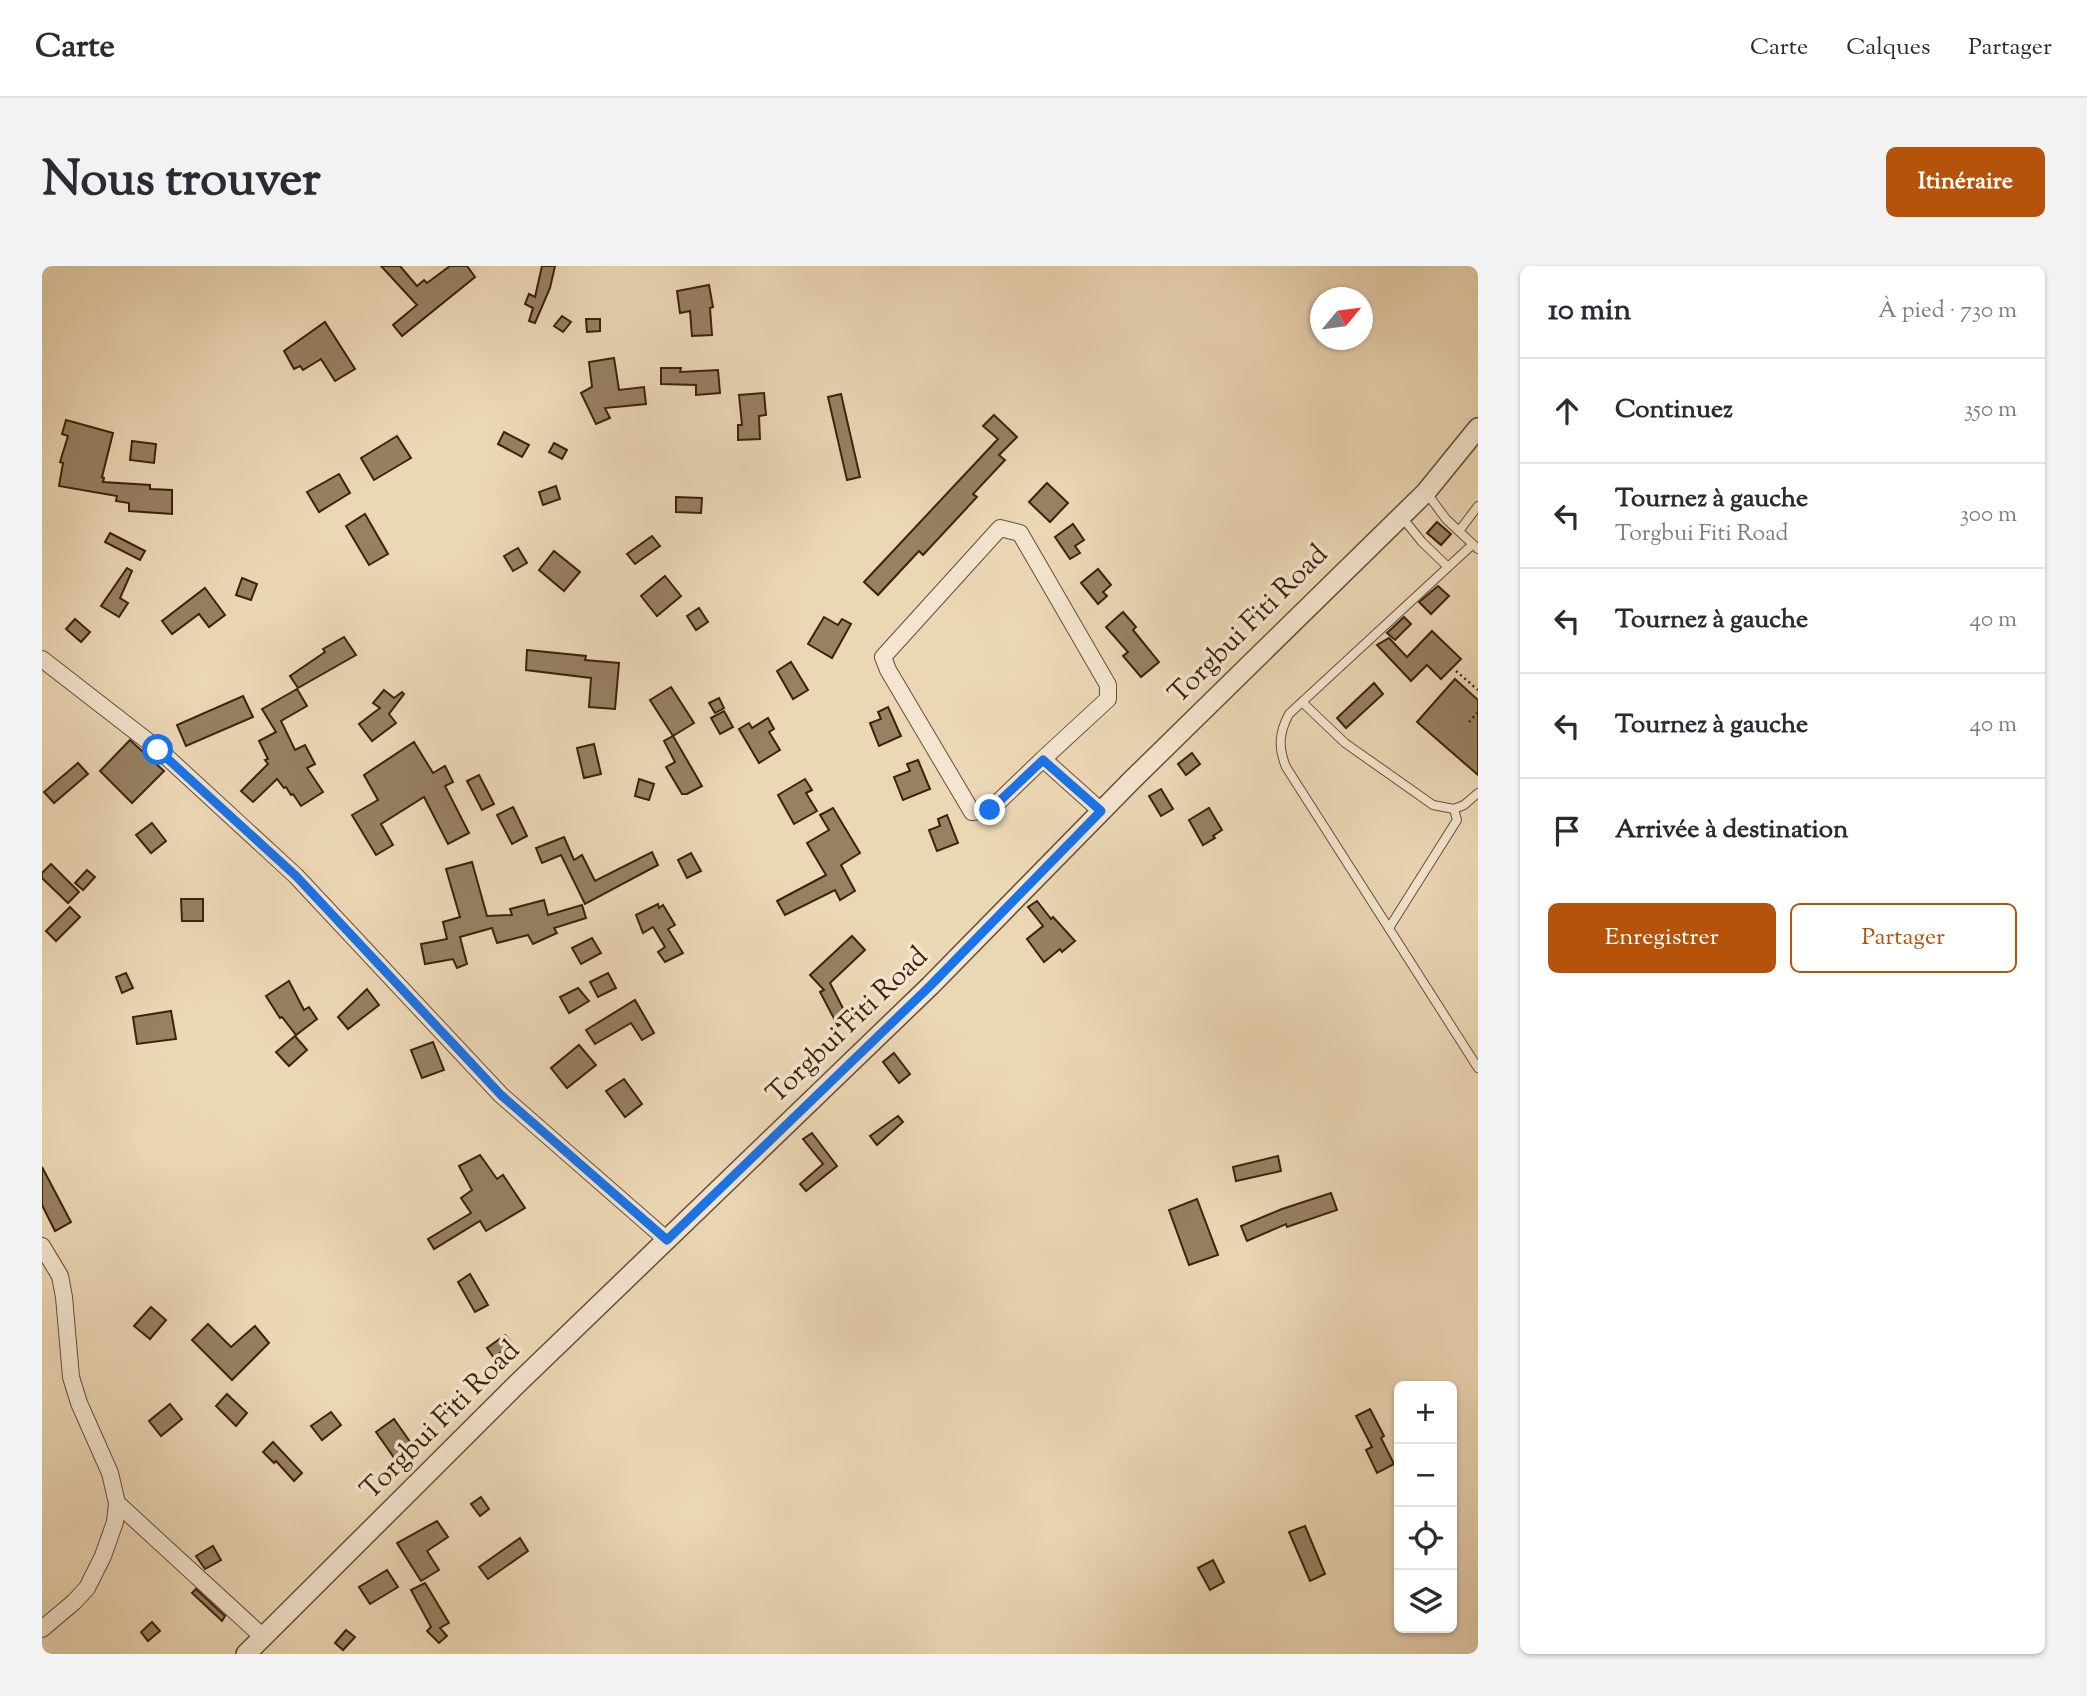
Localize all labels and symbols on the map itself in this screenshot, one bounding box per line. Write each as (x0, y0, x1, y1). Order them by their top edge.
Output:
north arrow (1310, 287, 1373, 350)
street label: Torgbui Fiti Road (1160, 536, 1338, 714)
route start (142, 734, 173, 765)
route end (974, 794, 1005, 825)
street label: Torgbui Fiti Road (758, 938, 938, 1114)
street label: Torgbui Fiti Road (352, 1332, 530, 1510)

